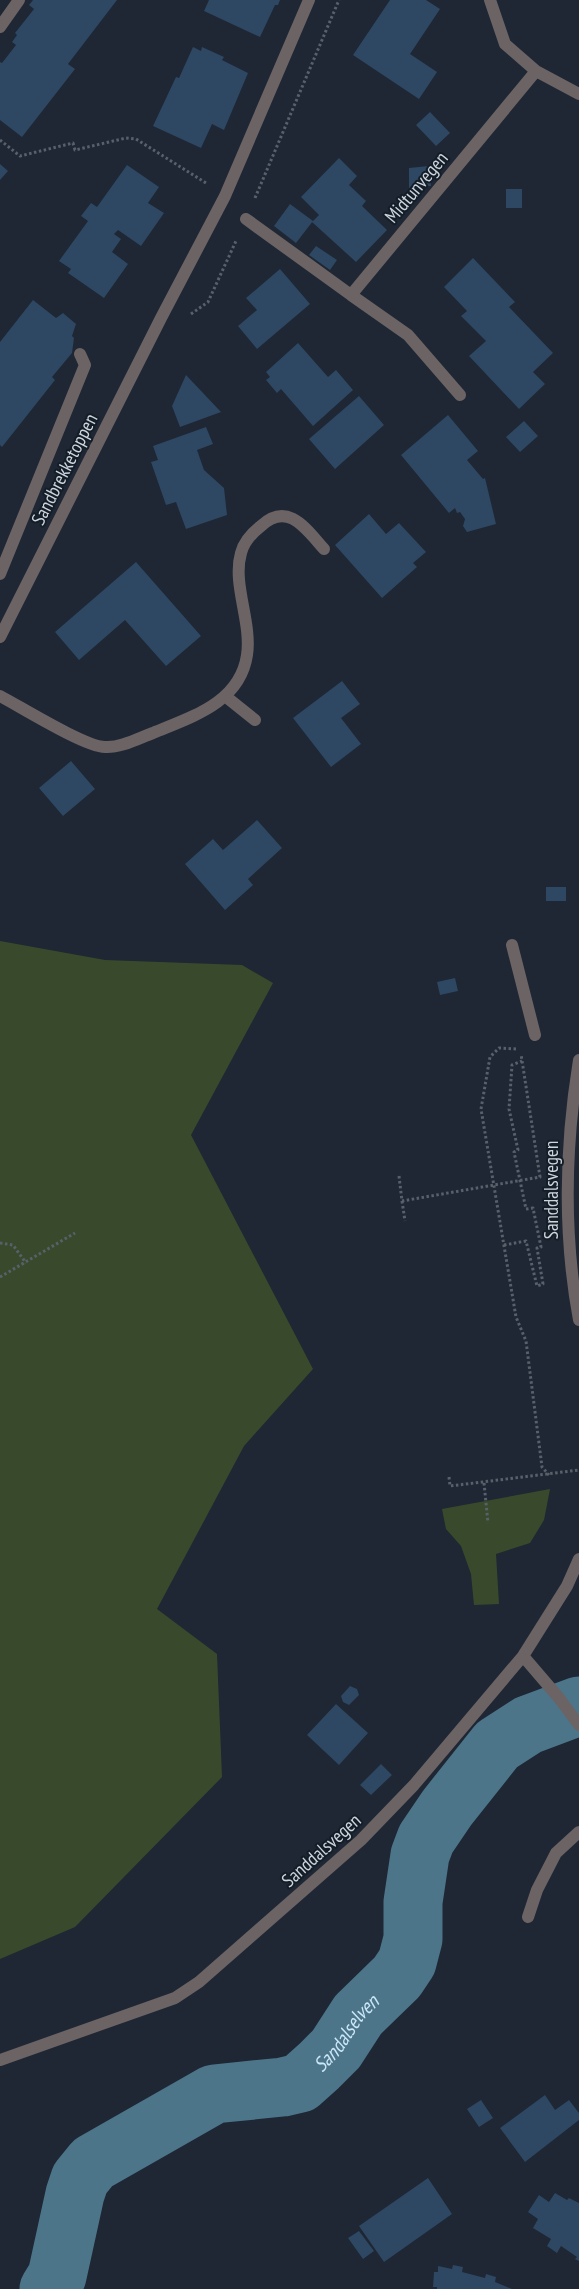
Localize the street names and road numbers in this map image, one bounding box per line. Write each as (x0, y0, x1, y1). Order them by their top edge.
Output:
street label: Midtunvegen (379, 146, 453, 228)
street label: Sandbrekketoppen (26, 409, 102, 529)
street label: Sanddalsvegen (539, 1141, 563, 1239)
street label: Sanddalsvegen (276, 1808, 366, 1892)

